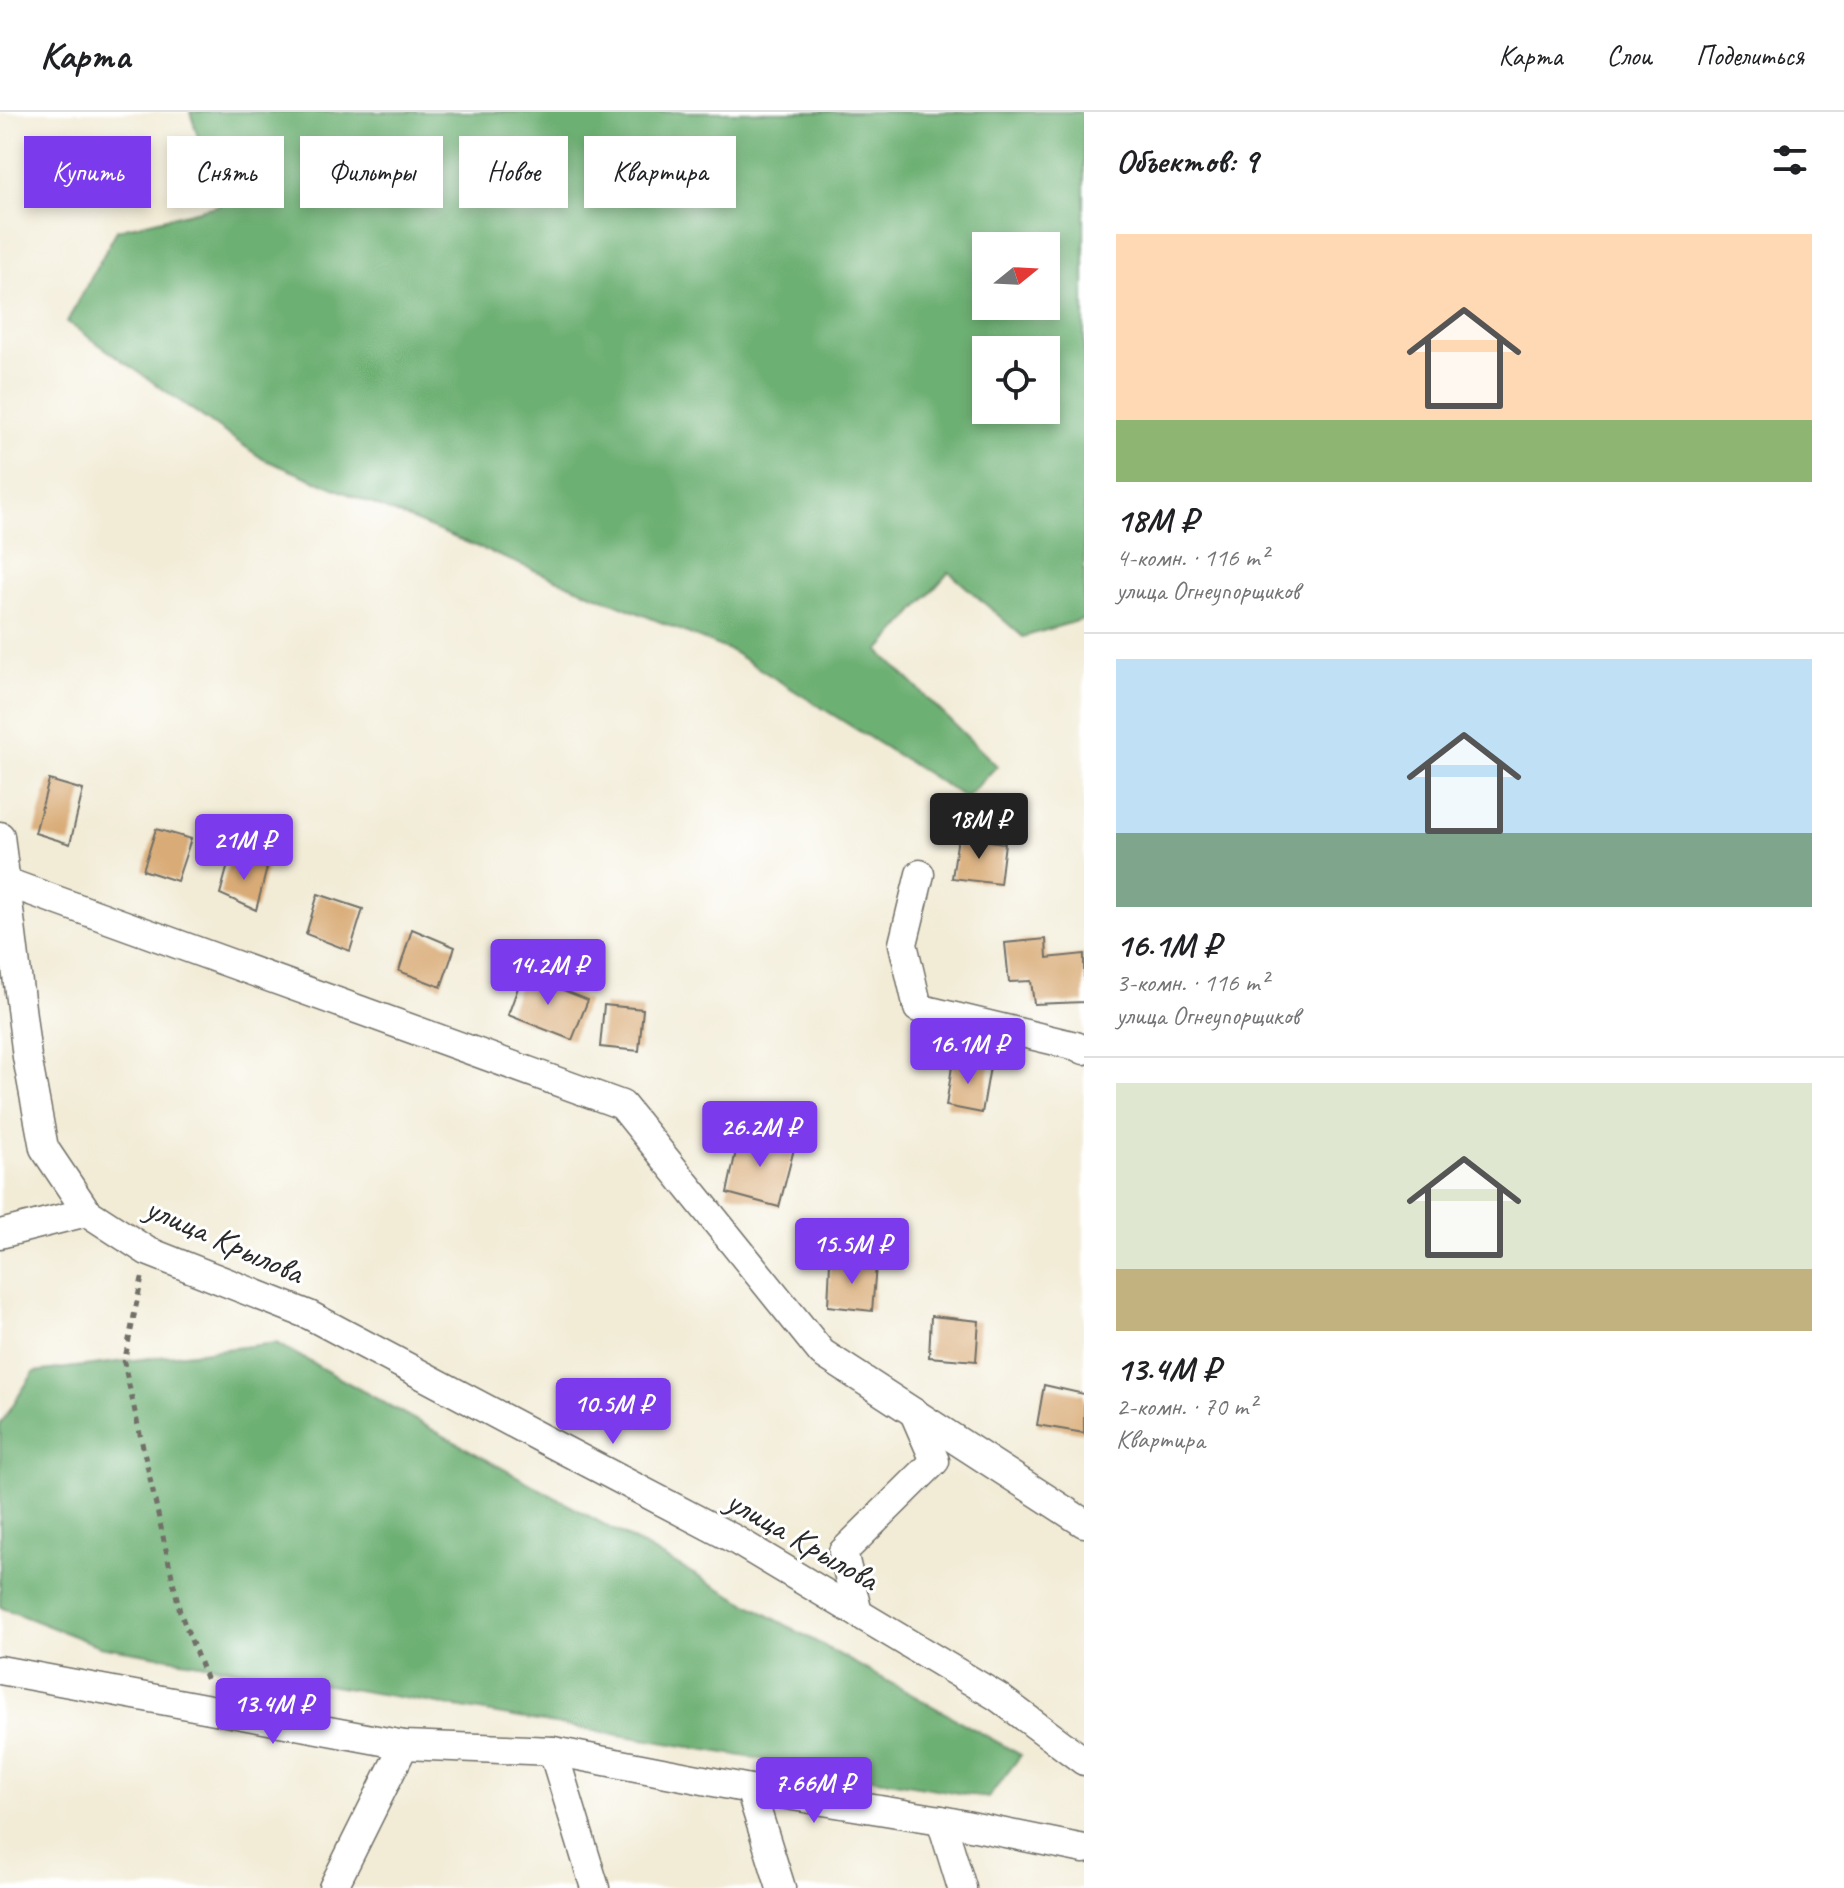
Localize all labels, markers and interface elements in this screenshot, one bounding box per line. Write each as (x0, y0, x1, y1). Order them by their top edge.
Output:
text: Карта (40, 32, 130, 79)
text: Карта (1499, 38, 1563, 73)
text: Слои (1607, 38, 1652, 73)
text: Поделиться (1696, 38, 1804, 73)
chip: Купить (24, 136, 151, 208)
chip: Снять (167, 136, 284, 208)
chip: Фильтры (300, 136, 443, 208)
chip: Новое (459, 136, 568, 208)
chip: Квартира (584, 136, 736, 208)
icon: filters (1768, 138, 1812, 182)
text: Объектов: 9 (1116, 139, 1258, 182)
north arrow (972, 232, 1060, 320)
map controls (972, 232, 1060, 424)
icon: home (1392, 286, 1536, 430)
button: locate (972, 336, 1060, 424)
text: 18M ₽ (1116, 498, 1197, 541)
text: 4-комн. · 116 m² (1116, 541, 1268, 574)
text: улица Огнеупорщиков (1116, 574, 1299, 607)
icon: home (1392, 711, 1536, 855)
pin: 18M ₽ (923, 793, 1035, 861)
text: 18M ₽ (948, 802, 1010, 835)
pin: 21M ₽ (188, 814, 300, 882)
text: 21M ₽ (213, 823, 275, 856)
text: 16.1M ₽ (1116, 923, 1220, 966)
pin: 14.2M ₽ (474, 939, 622, 1007)
text: 14.2M ₽ (509, 948, 587, 981)
text: 3-комн. · 116 m² (1116, 966, 1268, 999)
text: улица Огнеупорщиков (1116, 999, 1299, 1032)
pin: 16.1M ₽ (894, 1018, 1042, 1086)
text: 16.1M ₽ (928, 1027, 1008, 1060)
pin: 26.2M ₽ (686, 1101, 834, 1169)
text: 26.2M ₽ (720, 1110, 800, 1143)
icon: home (1392, 1135, 1536, 1279)
street label: улица Крылова (137, 1185, 313, 1294)
pin: 15.5M ₽ (778, 1218, 926, 1286)
text: 15.5M ₽ (813, 1227, 891, 1260)
text: 13.4M ₽ (1116, 1347, 1219, 1390)
pin: 10.5M ₽ (539, 1378, 687, 1446)
text: 10.5M ₽ (574, 1387, 652, 1420)
text: 2-комн. · 70 m² (1116, 1390, 1256, 1423)
text: Квартира (1116, 1423, 1205, 1456)
street label: улица Крылова (717, 1478, 888, 1601)
pin: 13.4M ₽ (199, 1678, 347, 1746)
text: 13.4M ₽ (234, 1687, 312, 1720)
pin: 7.66M ₽ (740, 1757, 888, 1825)
text: 7.66M ₽ (774, 1766, 854, 1799)

